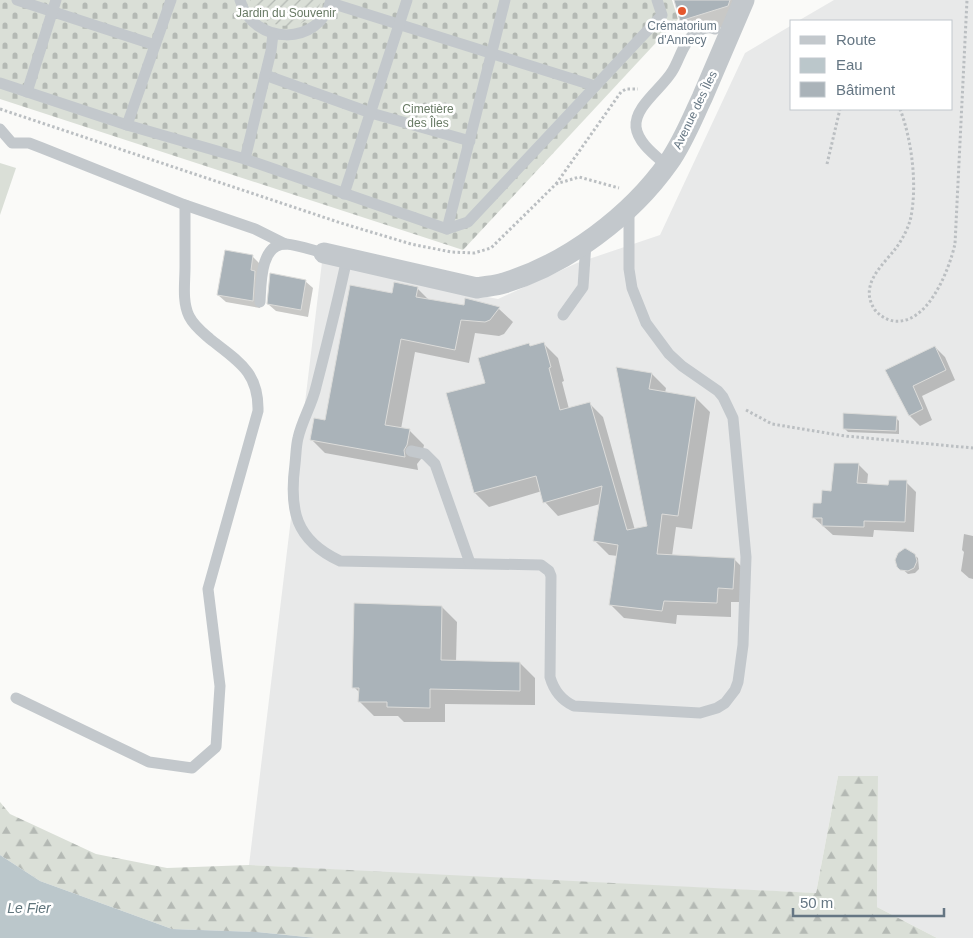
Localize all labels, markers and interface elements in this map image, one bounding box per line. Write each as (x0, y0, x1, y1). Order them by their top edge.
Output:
marker: Crématorium d'Annecy (676, 5, 688, 17)
park label: Jardin du Souvenir (236, 6, 336, 20)
place label: Crématorium d'Annecy (647, 19, 717, 47)
legend (790, 20, 953, 110)
text: Route (836, 31, 876, 48)
text: Eau (836, 56, 863, 73)
street label: Avenue des Îles (669, 68, 720, 151)
text: Bâtiment (836, 81, 896, 98)
park label: Cimetière des Îles (402, 102, 454, 130)
scale bar (793, 886, 944, 918)
text: 50 m (800, 894, 833, 911)
water label: Le Fier (7, 900, 52, 916)

